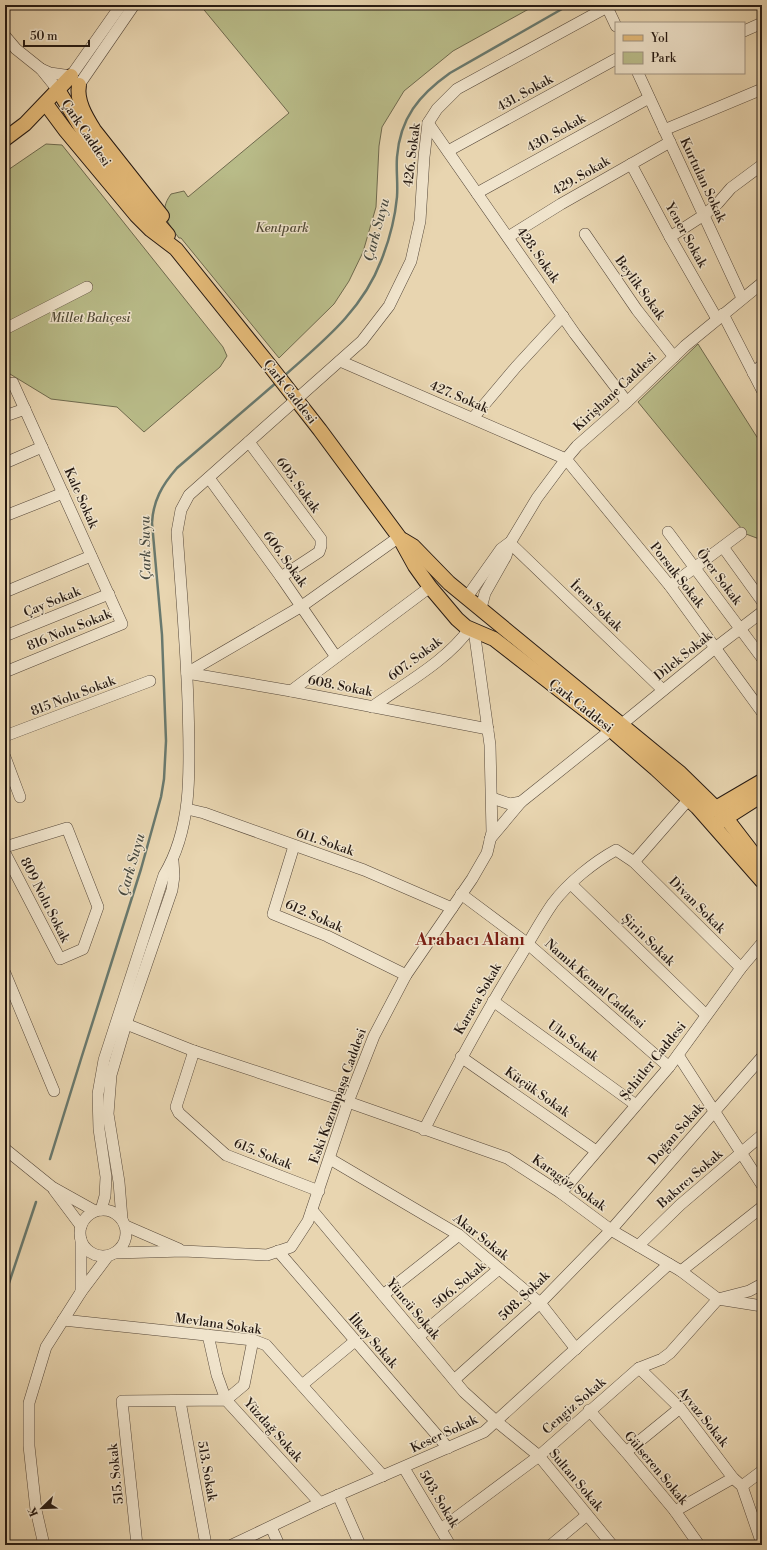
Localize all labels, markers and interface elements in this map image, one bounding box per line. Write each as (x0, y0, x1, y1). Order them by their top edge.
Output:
scale bar (24, 22, 89, 48)
legend (615, 22, 745, 74)
text: 50 m (30, 29, 58, 44)
text: Yol (650, 31, 669, 46)
text: Park (651, 51, 677, 66)
street label: 431. Sokak (494, 71, 557, 115)
street label: Çark Caddesi (58, 96, 114, 170)
street label: 430. Sokak (524, 110, 589, 156)
street label: 426. Sokak (400, 121, 424, 188)
street label: Kurtulan Sokak (676, 135, 730, 226)
street label: 429. Sokak (549, 152, 614, 199)
water label: Çark Suyu (360, 196, 394, 264)
street label: Yener Sokak (661, 199, 711, 271)
park label: Kentpark (255, 220, 309, 236)
street label: 428. Sokak (513, 224, 564, 287)
street label: Beylik Sokak (611, 252, 669, 324)
park label: Millet Bahçesi (49, 310, 132, 326)
street label: Kirişhane Caddesi (570, 349, 660, 435)
street label: Çark Caddesi (260, 357, 320, 427)
street label: 427. Sokak (427, 377, 492, 417)
street label: 605. Sokak (273, 454, 324, 517)
street label: Kale Sokak (60, 465, 102, 532)
water label: Çark Suyu (136, 515, 156, 581)
street label: 606. Sokak (259, 528, 311, 591)
street label: Porsuk Sokak (646, 539, 708, 612)
street label: Örer Sokak (693, 545, 747, 609)
street label: İrem Sokak (567, 576, 627, 636)
street label: Çay Sokak (21, 583, 84, 621)
street label: 816 Nolu Sokak (25, 605, 115, 654)
street label: Dilek Sokak (651, 627, 716, 684)
street label: 607. Sokak (385, 633, 446, 684)
street label: 815 Nolu Sokak (28, 672, 119, 719)
street label: 608. Sokak (306, 672, 375, 700)
street label: Çark Caddesi (546, 676, 616, 736)
street label: 611. Sokak (294, 825, 357, 860)
water label: Çark Suyu (114, 831, 150, 899)
street label: 809 Nolu Sokak (17, 855, 74, 946)
street label: Divan Sokak (665, 873, 729, 937)
street label: 612. Sokak (283, 896, 347, 936)
street label: Şirin Sokak (618, 911, 679, 970)
district label: Arabacı Alanı (414, 929, 525, 951)
street label: Namık Kemal Caddesi (541, 936, 649, 1032)
street label: Karaca Sokak (451, 959, 506, 1038)
street label: Ulu Sokak (544, 1017, 602, 1065)
street label: Şehitler Caddesi (617, 1019, 689, 1103)
street label: Eski Kazımpaşa Caddesi (306, 1026, 370, 1166)
street label: Küçük Sokak (501, 1064, 574, 1121)
street label: Doğan Sokak (645, 1099, 708, 1168)
street label: 615. Sokak (232, 1135, 296, 1173)
street label: Bakırcı Sokak (653, 1146, 727, 1212)
street label: Karagöz Sokak (529, 1151, 610, 1215)
street label: Akar Sokak (449, 1210, 513, 1264)
street label: 506. Sokak (429, 1257, 490, 1312)
street label: 508. Sokak (495, 1267, 554, 1324)
street label: Yüncü Sokak (382, 1274, 444, 1344)
street label: Mevlana Sokak (174, 1310, 264, 1338)
street label: İlkay Sokak (345, 1310, 402, 1372)
street label: Cengiz Sokak (539, 1373, 610, 1438)
street label: Ayvaz Sokak (674, 1383, 733, 1451)
street label: Yüzdağ Sokak (240, 1394, 307, 1466)
street label: Keser Sokak (408, 1411, 481, 1456)
street label: Gülseren Sokak (621, 1428, 692, 1509)
street label: 513. Sokak (194, 1440, 220, 1504)
street label: 515. Sokak (105, 1442, 127, 1505)
street label: Sultan Sokak (545, 1446, 607, 1515)
street label: 503. Sokak (416, 1467, 463, 1532)
north arrow (22, 1488, 62, 1528)
text: K (25, 1504, 42, 1518)

